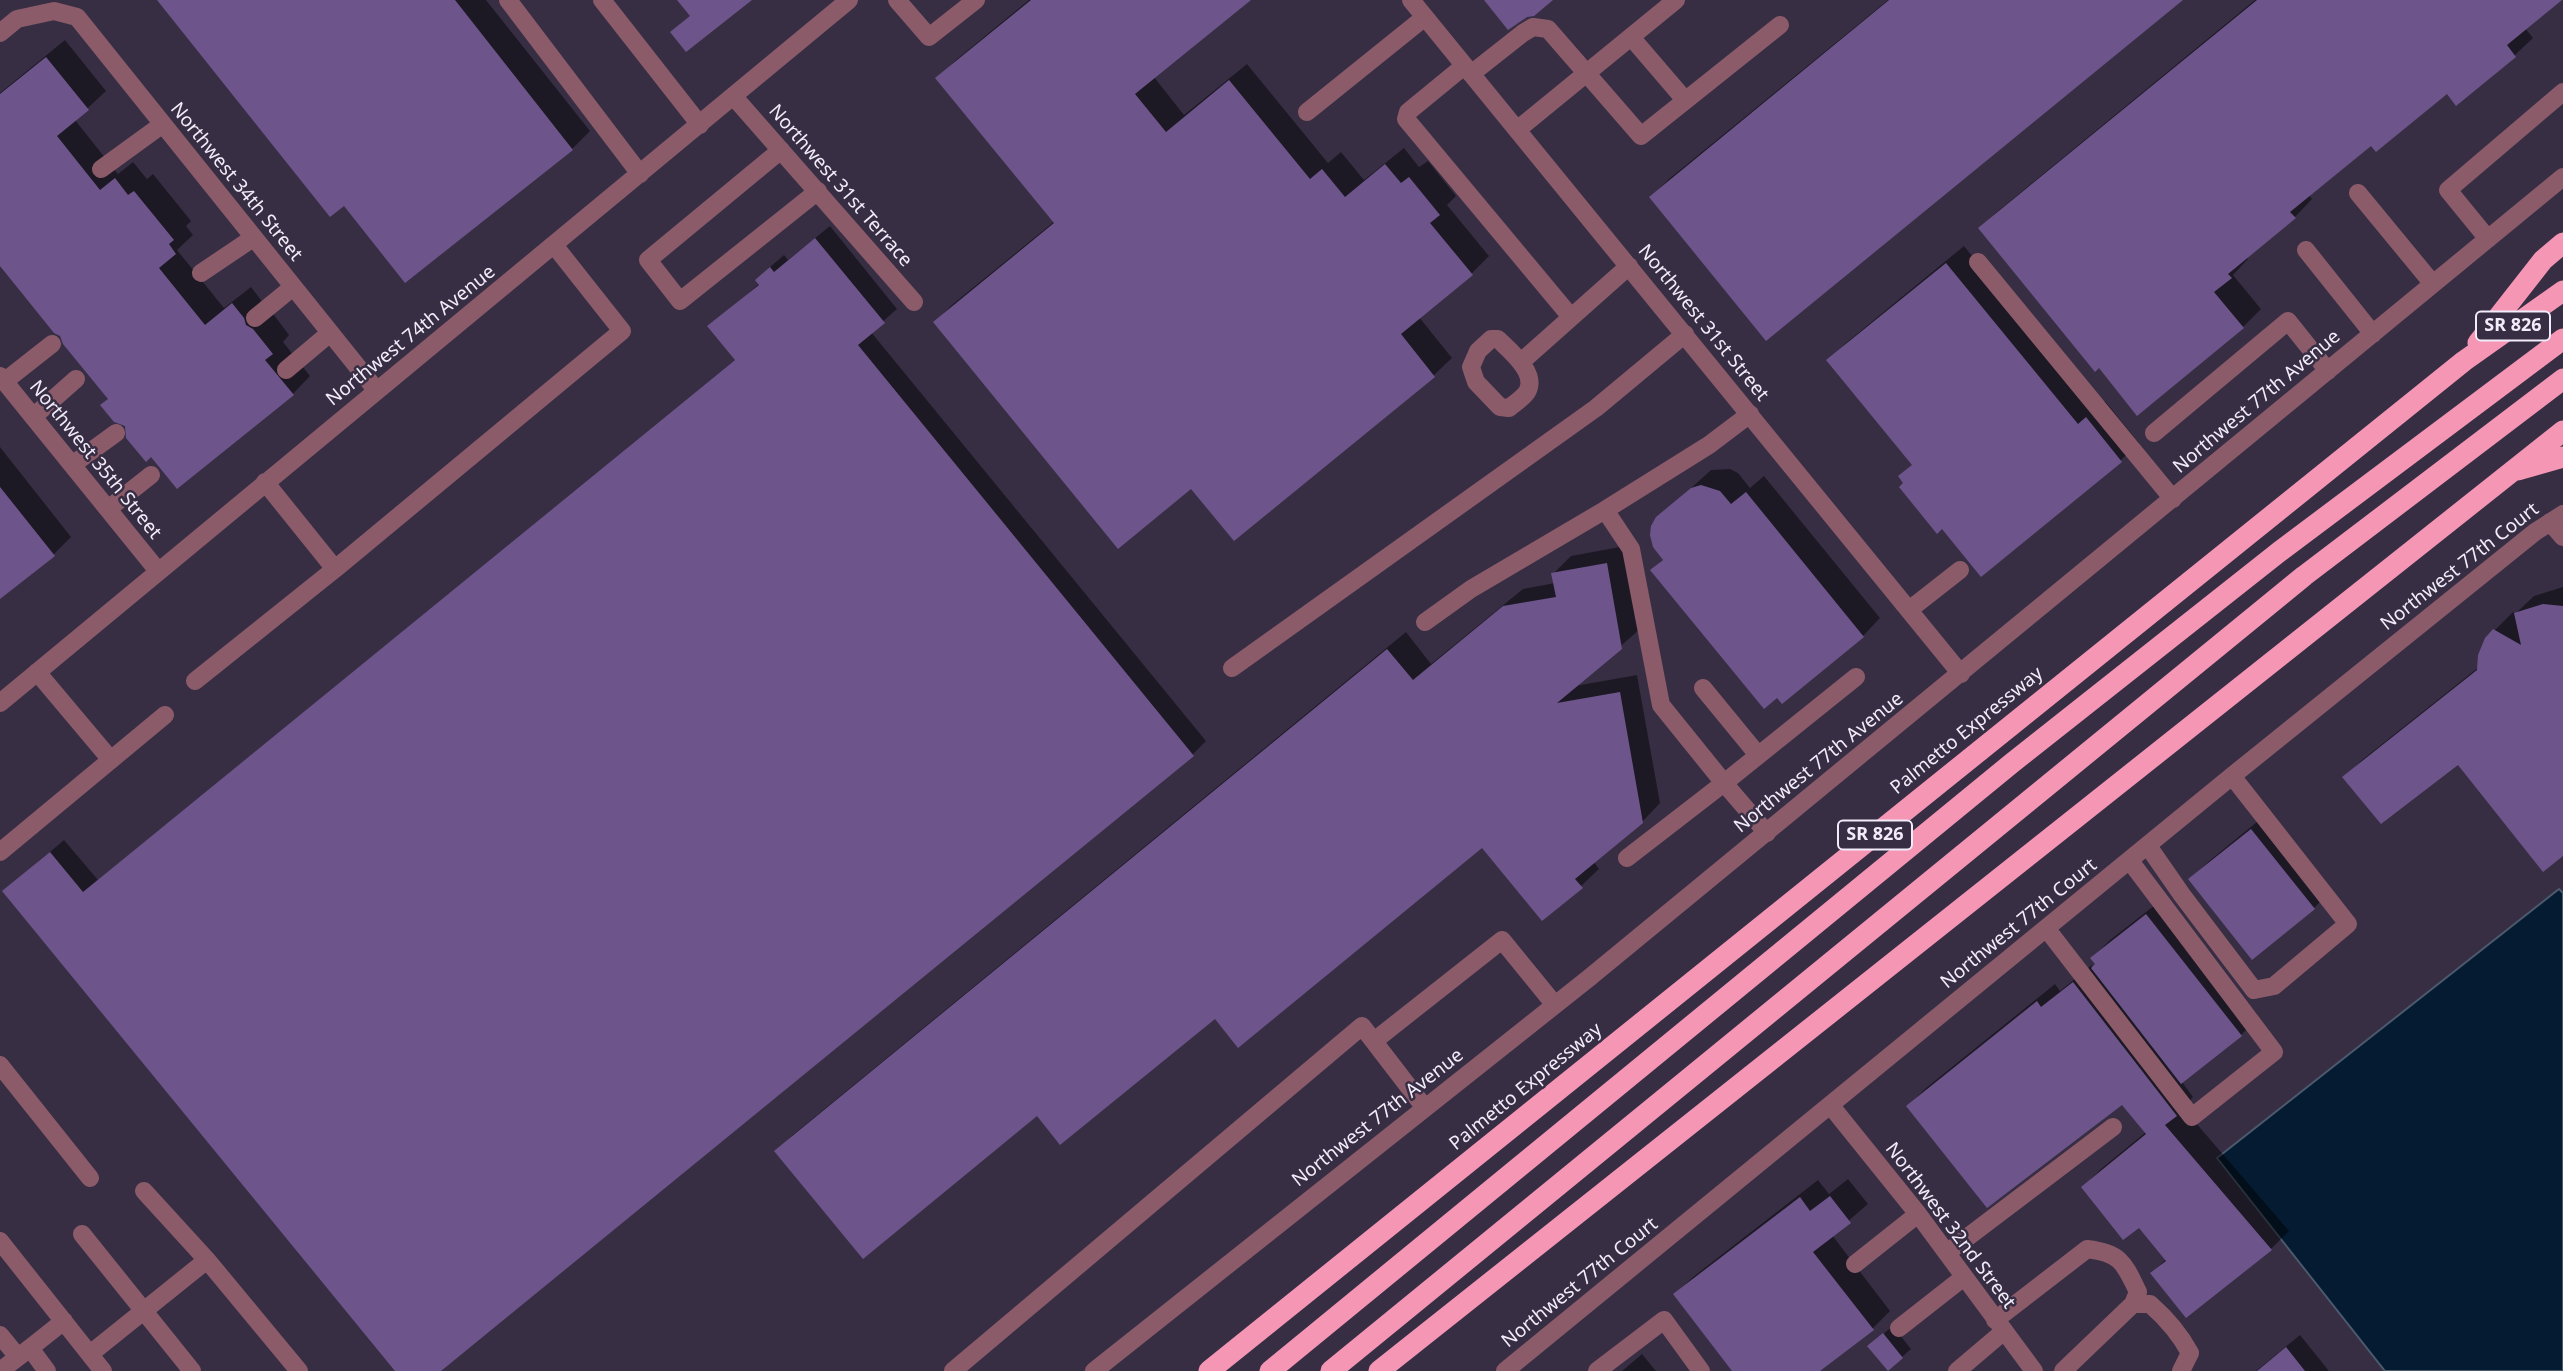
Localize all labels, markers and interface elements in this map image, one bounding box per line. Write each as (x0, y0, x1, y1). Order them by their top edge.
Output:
street label: Northwest 34th Street (165, 98, 307, 266)
street label: Northwest 31st Terrace (763, 100, 917, 272)
street label: Northwest 31st Street (1633, 240, 1773, 406)
street label: Northwest 74th Avenue (322, 261, 500, 411)
road number: SR 826 (2476, 312, 2550, 340)
street label: Northwest 77th Avenue (2169, 325, 2345, 479)
street label: Northwest 35th Street (24, 376, 166, 544)
street label: Northwest 77th Court (2376, 498, 2544, 636)
street label: Palmetto Expressway (1886, 662, 2048, 800)
street label: Northwest 77th Avenue (1730, 688, 1908, 838)
road number: SR 826 (1838, 820, 1912, 850)
street label: Northwest 77th Court (1936, 854, 2102, 994)
street label: Palmetto Expressway (1445, 1018, 1607, 1156)
street label: Northwest 77th Avenue (1288, 1044, 1468, 1192)
street label: Northwest 32nd Street (1880, 1138, 2020, 1314)
street label: Northwest 77th Court (1497, 1213, 1663, 1353)

